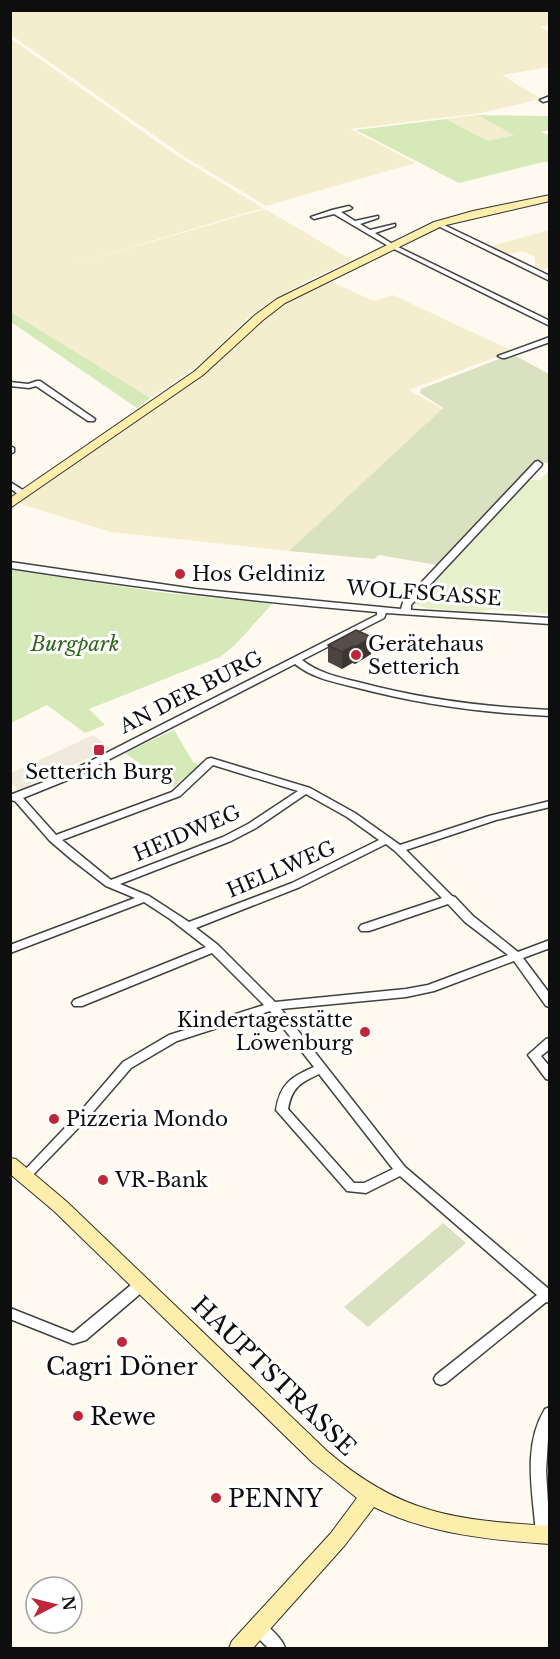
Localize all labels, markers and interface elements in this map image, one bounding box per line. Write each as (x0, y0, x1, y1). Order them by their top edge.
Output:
place label: Hos Geldiniz (192, 562, 325, 586)
marker: Hos Geldiniz (173, 567, 187, 581)
street label: WOLFSGASSE (345, 576, 502, 610)
park label: Burgpark (30, 632, 119, 656)
place label: Gerätehaus Setterich (368, 632, 484, 679)
street label: AN DER BURG (115, 646, 267, 739)
marker: Gerätehaus Setterich (349, 648, 363, 662)
marker: Setterich Burg (92, 743, 106, 757)
place label: Setterich Burg (25, 760, 174, 784)
street label: HEIDWEG (130, 800, 244, 866)
street label: HELLWEG (223, 835, 339, 903)
place label: Kindertagesstätte Löwenburg (177, 1008, 354, 1055)
marker: Kindertagesstätte Löwenburg (358, 1025, 372, 1039)
place label: Pizzeria Mondo (66, 1107, 228, 1131)
marker: Pizzeria Mondo (47, 1112, 61, 1126)
place label: VR-Bank (114, 1168, 209, 1192)
marker: VR-Bank (96, 1173, 110, 1187)
street label: HAUPTSTRASSE (186, 1290, 362, 1462)
marker: Cagri Döner (115, 1335, 129, 1349)
place label: Cagri Döner (46, 1352, 199, 1381)
place label: Rewe (90, 1402, 156, 1431)
marker: Rewe (71, 1409, 85, 1423)
place label: PENNY (228, 1484, 323, 1513)
marker: PENNY (209, 1491, 223, 1505)
north arrow (24, 1575, 84, 1635)
text: N (58, 1594, 80, 1612)

